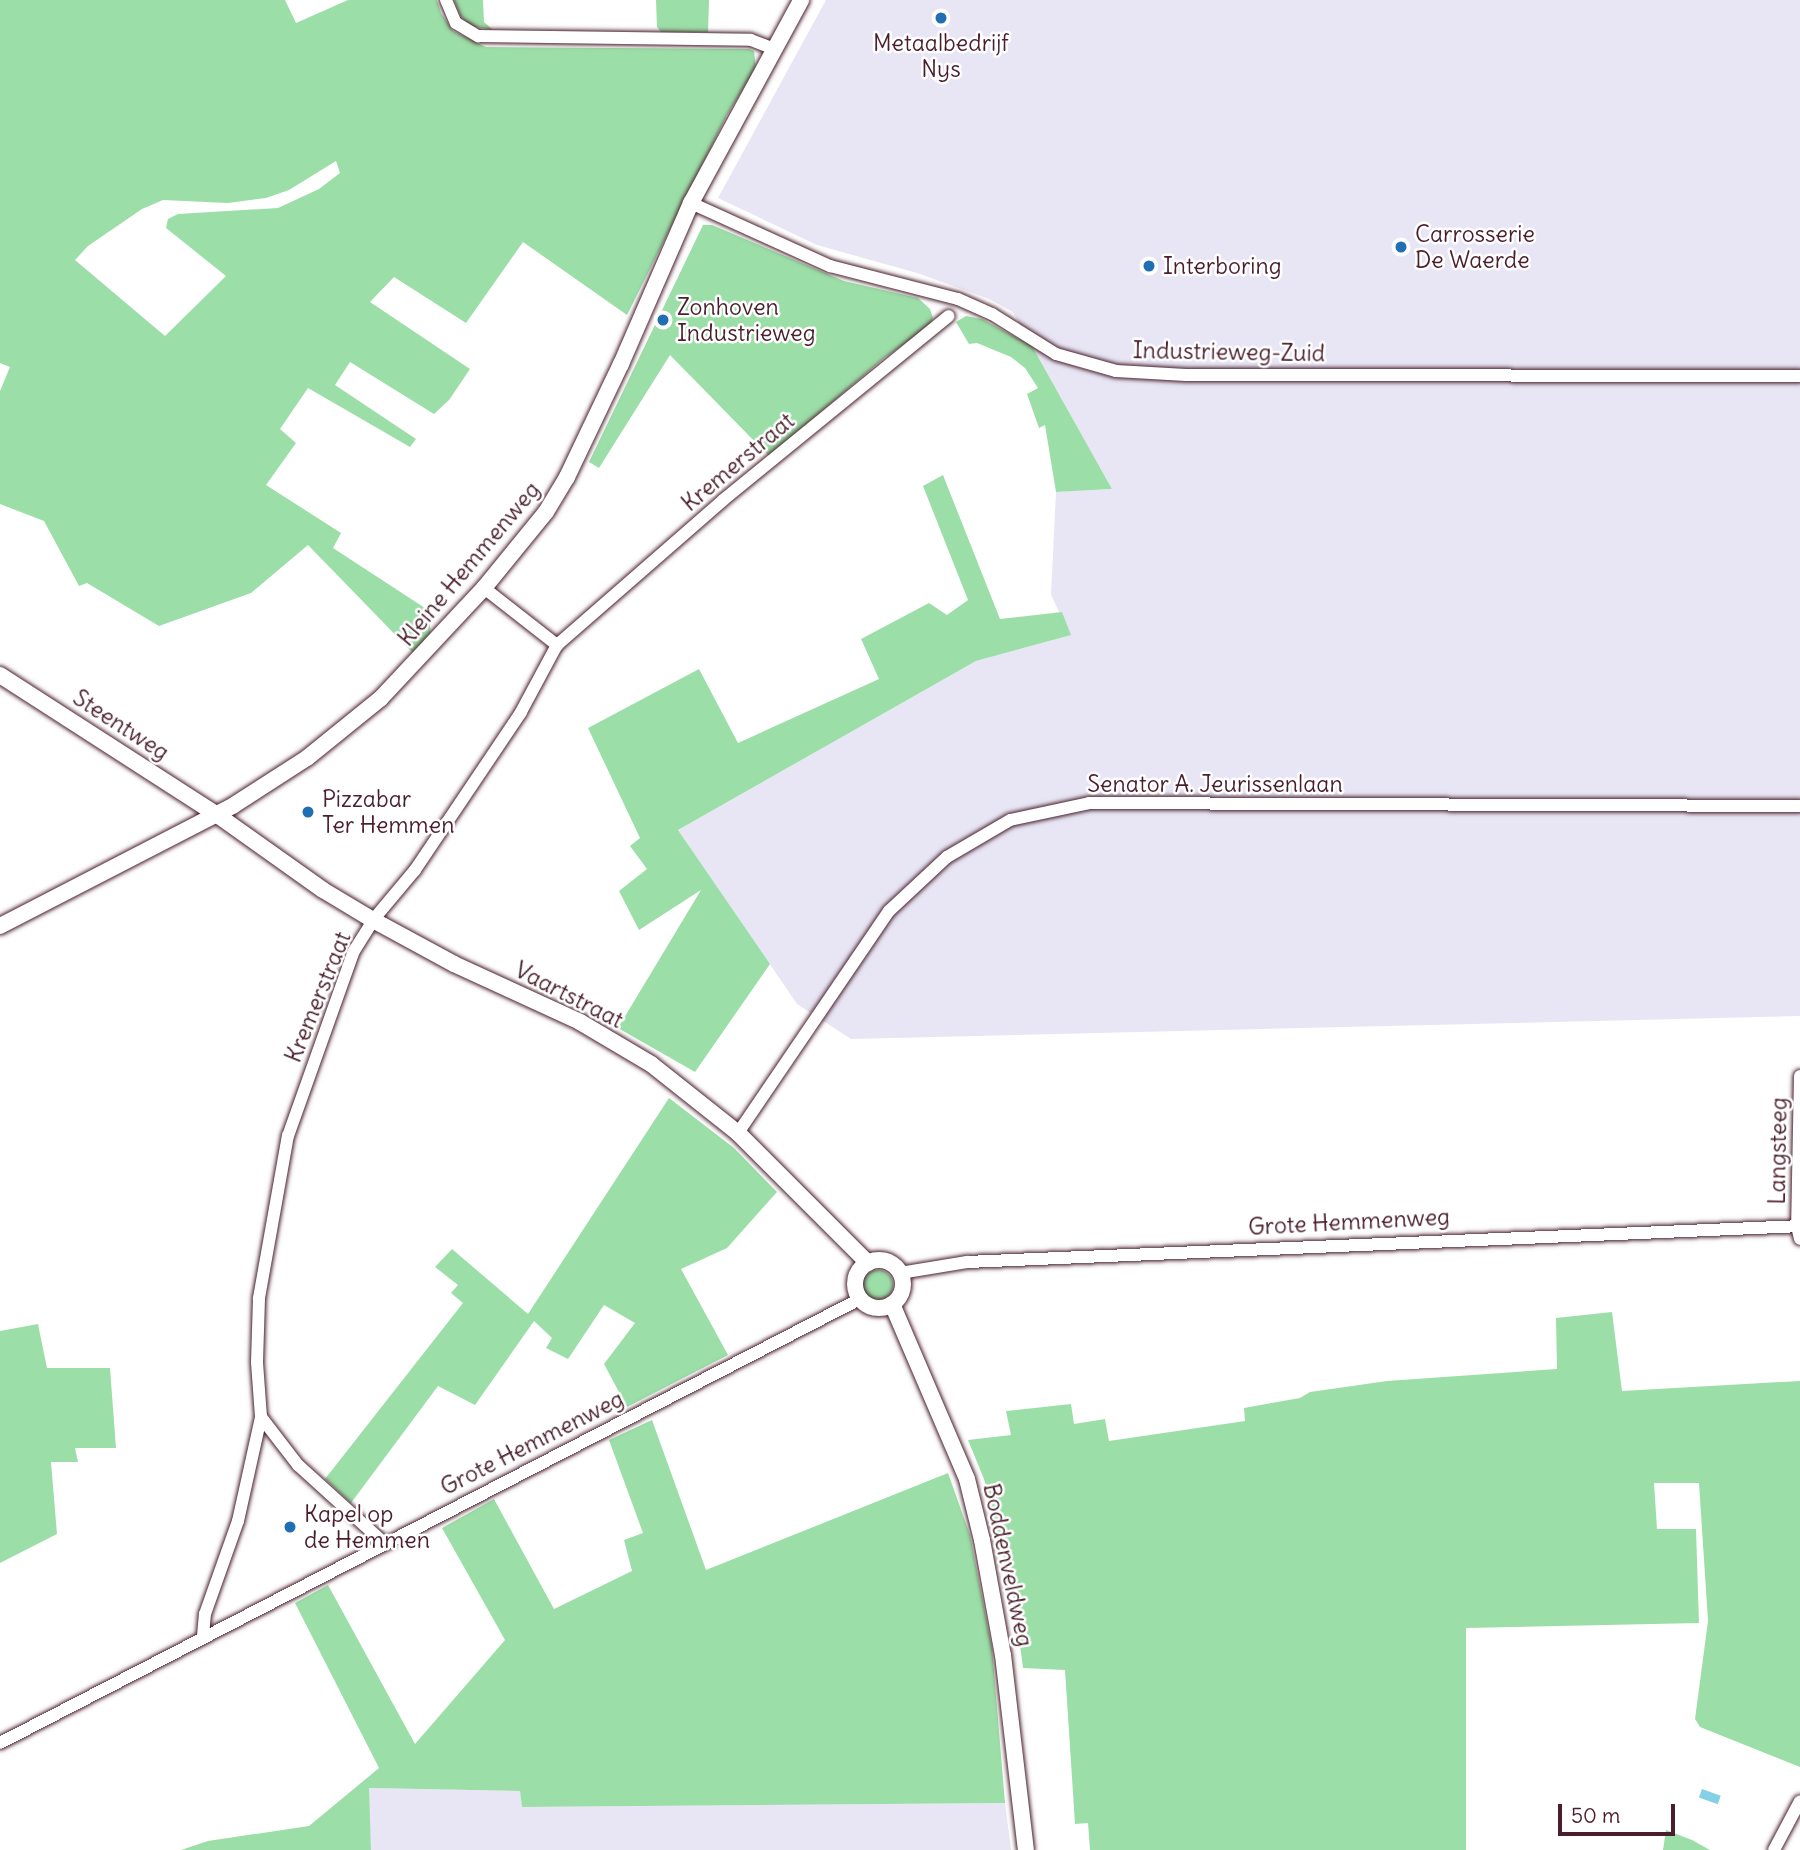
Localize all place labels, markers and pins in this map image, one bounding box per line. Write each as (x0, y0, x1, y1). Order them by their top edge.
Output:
marker: Metaalbedrijf Nys (933, 10, 949, 26)
place label: Metaalbedrijf Nys (873, 29, 1009, 83)
place label: Carrosserie De Waerde (1415, 220, 1535, 274)
marker: Carrosserie De Waerde (1393, 239, 1409, 255)
place label: Interboring (1163, 252, 1282, 280)
marker: Interboring (1141, 258, 1157, 274)
place label: Zonhoven Industrieweg (677, 293, 816, 347)
marker: Zonhoven Industrieweg (655, 312, 671, 328)
place label: Pizzabar Ter Hemmen (322, 785, 454, 839)
marker: Pizzabar Ter Hemmen (300, 804, 316, 820)
place label: Kapel op de Hemmen (304, 1500, 430, 1554)
marker: Kapel op de Hemmen (282, 1519, 298, 1535)

